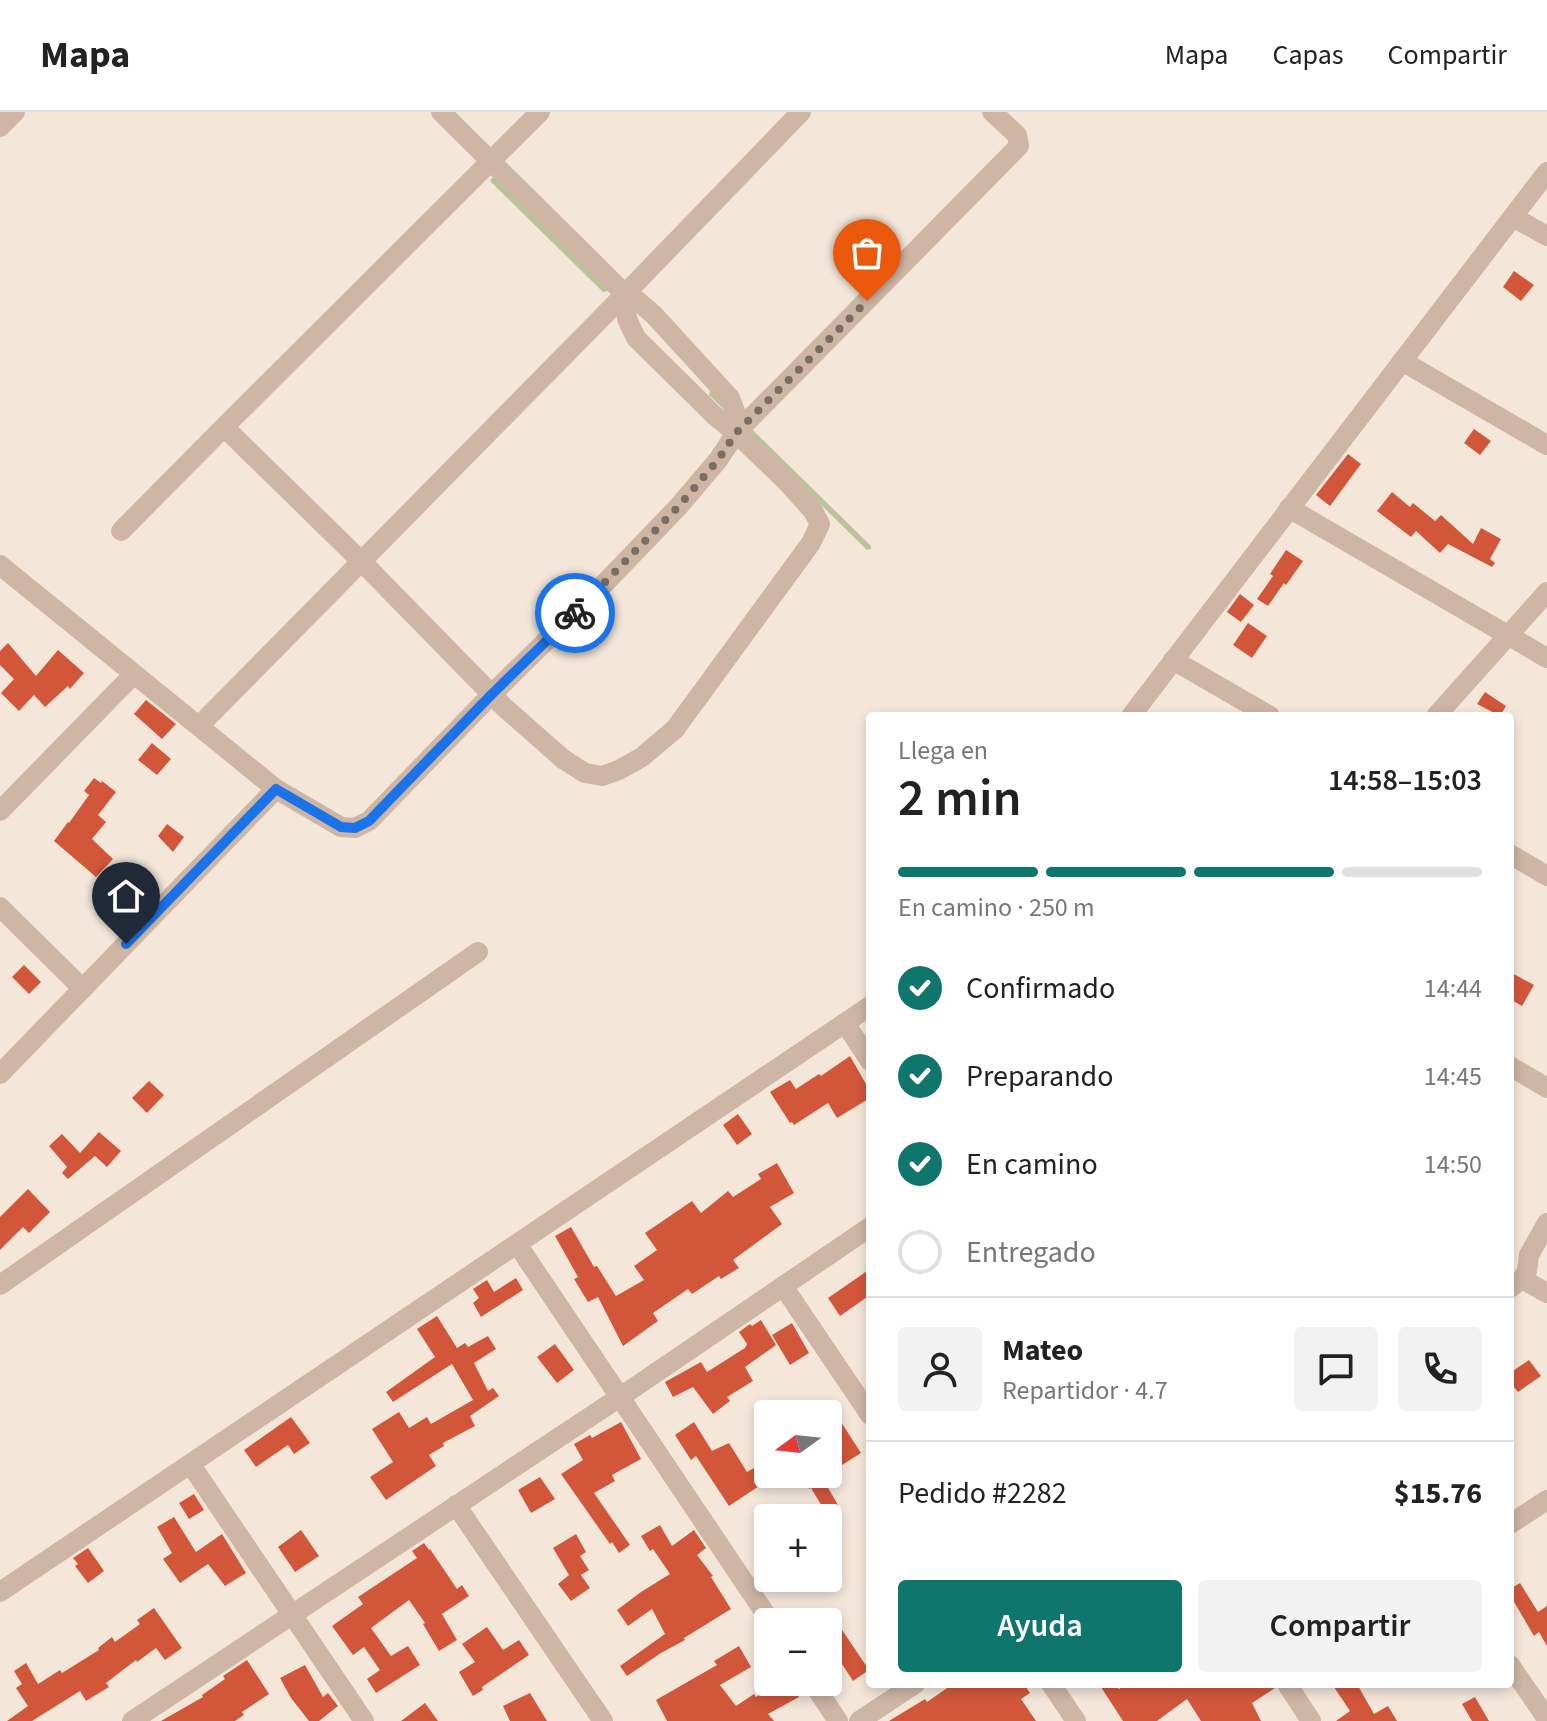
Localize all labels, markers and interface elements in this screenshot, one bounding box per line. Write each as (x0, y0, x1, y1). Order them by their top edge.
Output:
text: Mapa (40, 28, 130, 82)
text: Mapa (1165, 35, 1228, 75)
text: Capas (1272, 35, 1344, 75)
text: Compartir (1388, 35, 1507, 75)
pin (833, 219, 901, 301)
icon: bag (845, 231, 889, 275)
courier (535, 573, 615, 653)
icon: bike (553, 591, 597, 635)
text: Llega en (898, 732, 988, 769)
text: 14:58–15:03 (1328, 759, 1482, 802)
text: 2 min (898, 762, 1022, 836)
pin (92, 862, 160, 944)
icon: home (104, 874, 148, 918)
text: En camino · 250 m (898, 889, 1094, 926)
icon: check (898, 966, 942, 1010)
text: Confirmado (966, 967, 1115, 1010)
text: 14:44 (1424, 970, 1482, 1007)
icon: check (898, 1054, 942, 1098)
text: Preparando (966, 1055, 1113, 1098)
text: 14:45 (1424, 1058, 1482, 1095)
icon: check (898, 1142, 942, 1186)
text: En camino (966, 1143, 1098, 1186)
text: 14:50 (1424, 1146, 1482, 1183)
text: Entregado (966, 1231, 1096, 1274)
button: person (898, 1327, 982, 1411)
button: chat (1294, 1327, 1378, 1411)
button: phone (1398, 1327, 1482, 1411)
text: Mateo (1002, 1329, 1083, 1372)
text: Repartidor · 4.7 (1002, 1372, 1168, 1409)
north arrow (754, 1400, 842, 1488)
map controls (754, 1400, 842, 1696)
text: Pedido #2282 (898, 1472, 1067, 1515)
text: $15.76 (1394, 1472, 1482, 1515)
button: + (754, 1504, 842, 1592)
button: Ayuda (898, 1580, 1182, 1672)
button: Compartir (1198, 1580, 1482, 1672)
button: − (754, 1608, 842, 1696)

